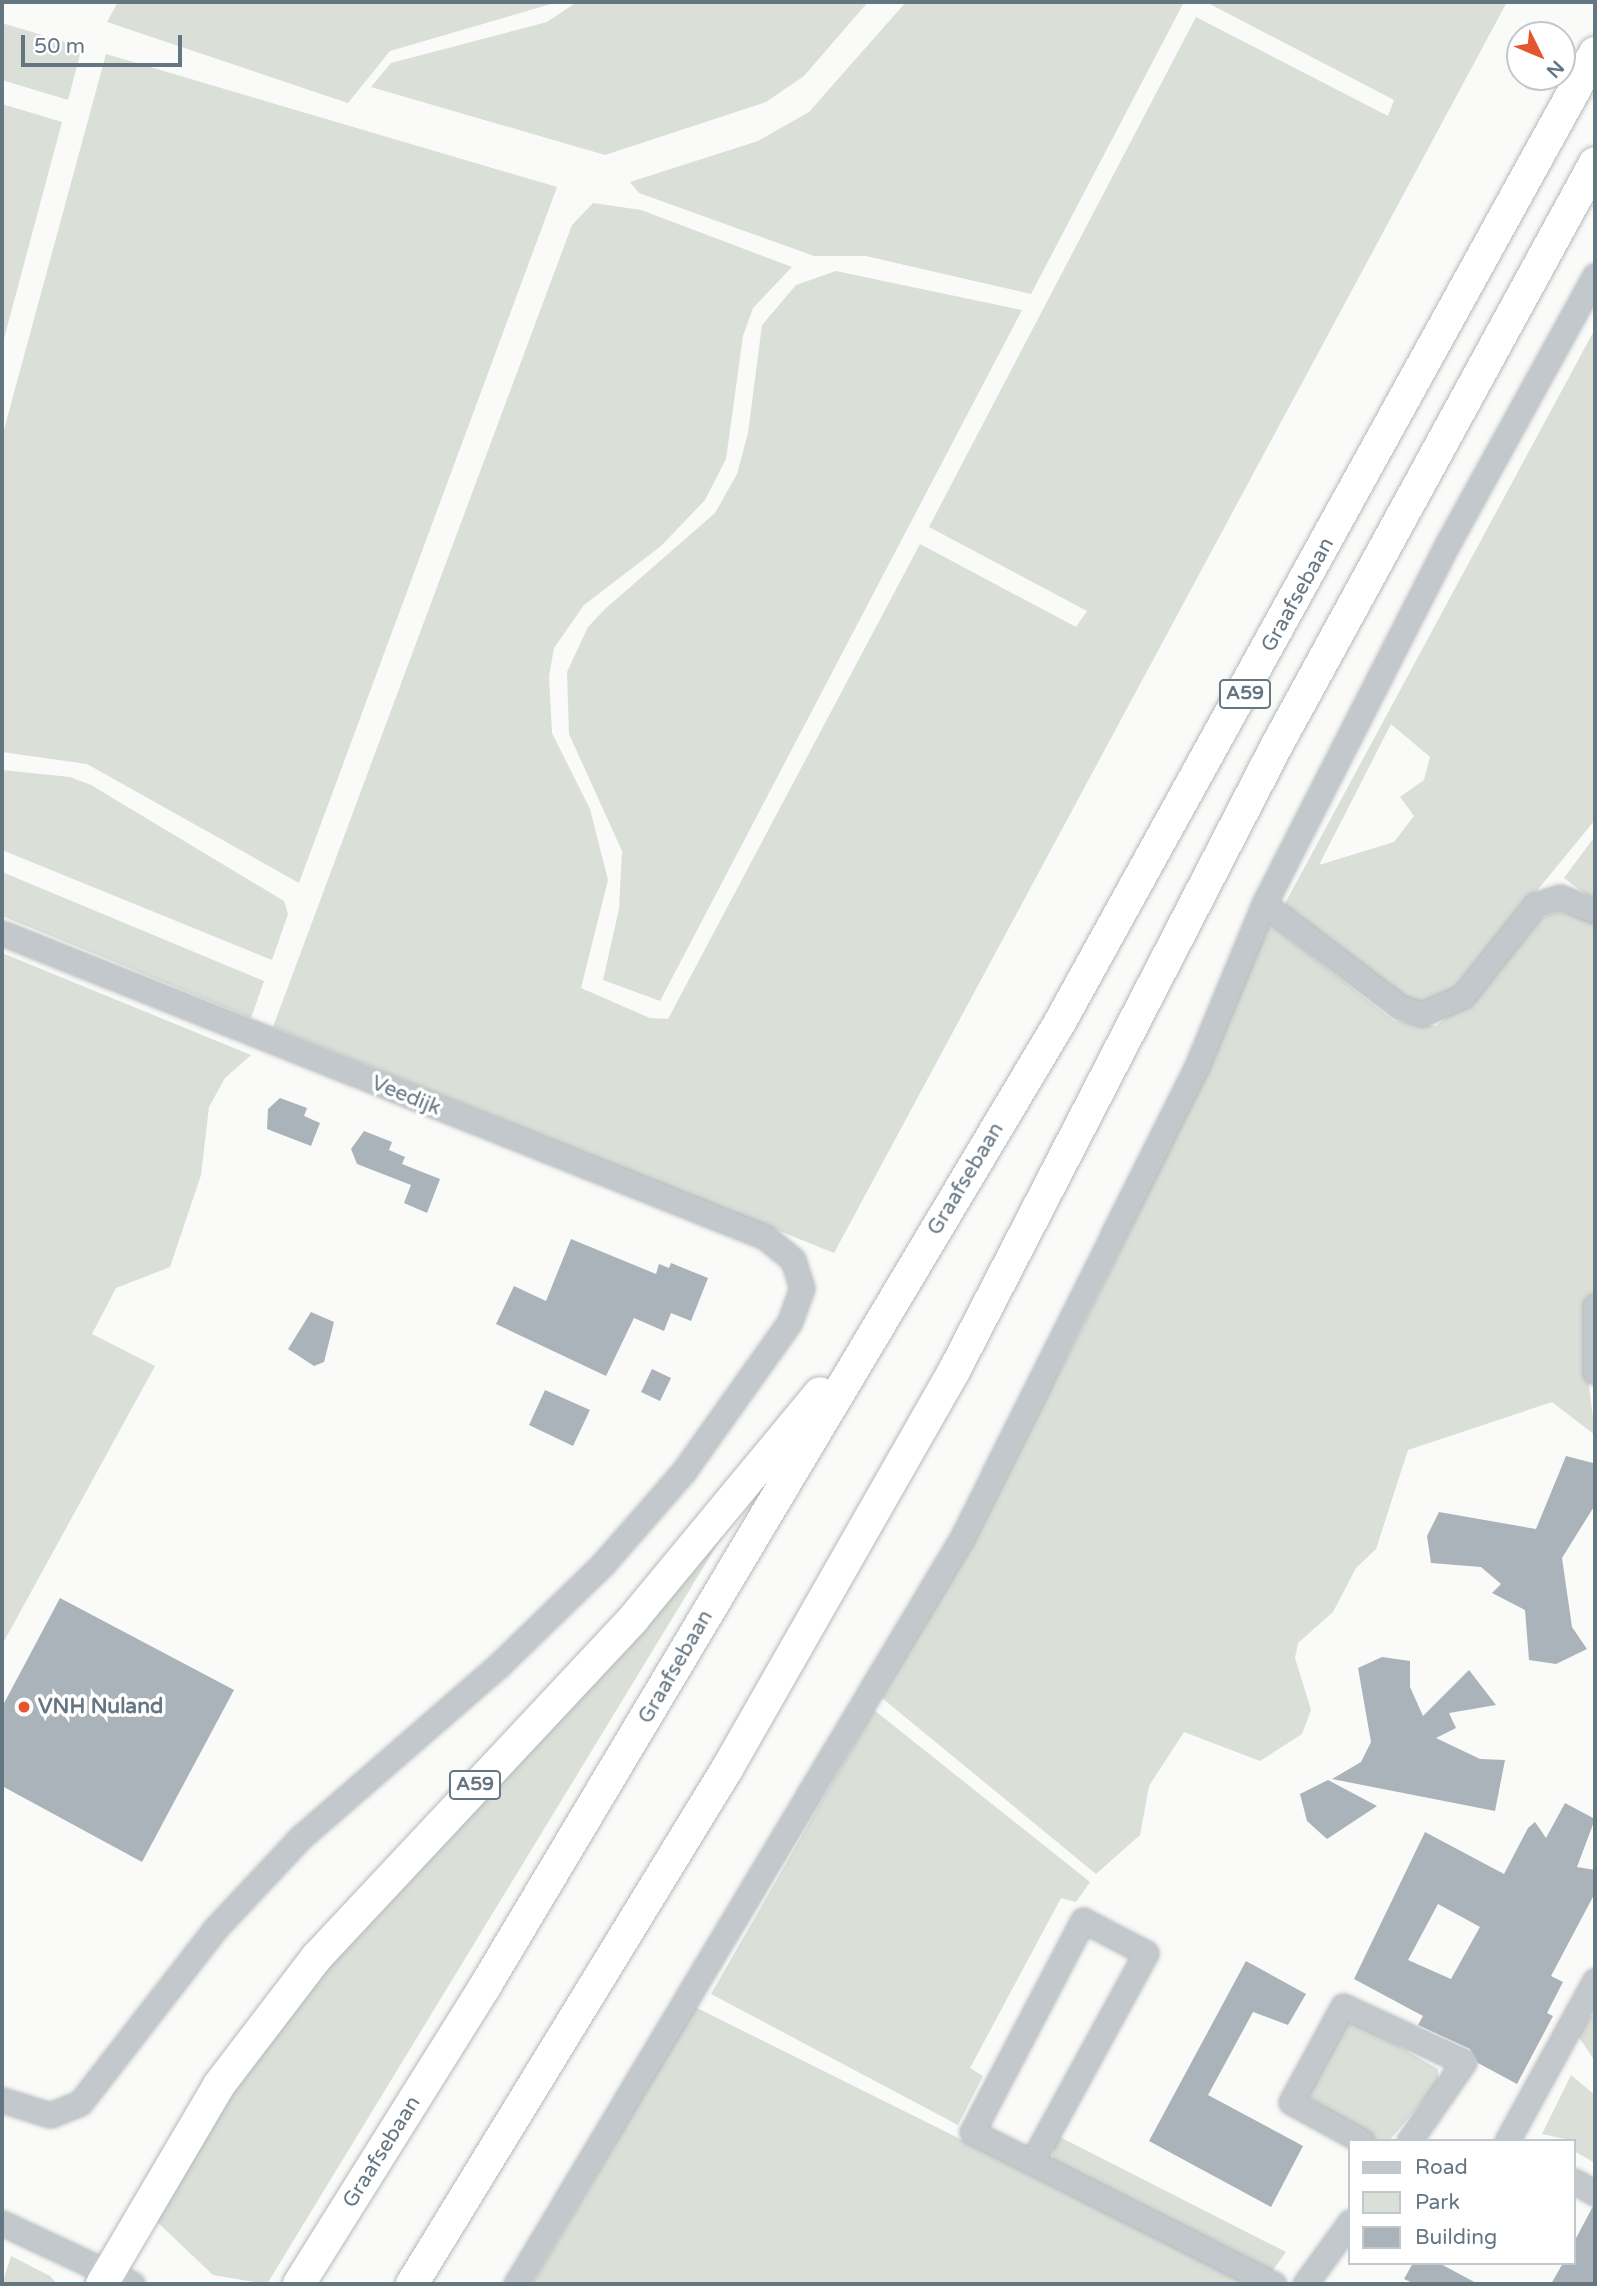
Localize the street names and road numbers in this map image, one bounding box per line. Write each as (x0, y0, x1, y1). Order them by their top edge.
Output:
street label: Graafsebaan (1256, 533, 1340, 657)
road number: A59 (1219, 678, 1271, 709)
street label: Veedijk (368, 1071, 444, 1121)
street label: Graafsebaan (923, 1118, 1009, 1240)
street label: Graafsebaan (633, 1606, 719, 1728)
road number: A59 (449, 1770, 501, 1800)
street label: Graafsebaan (338, 2092, 426, 2212)

